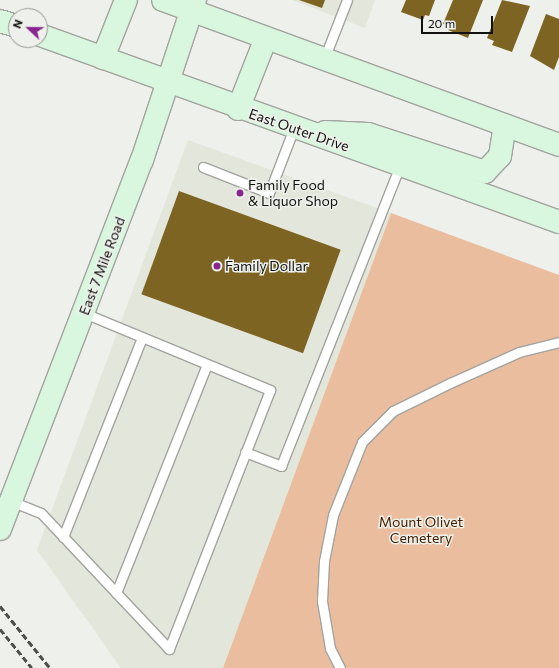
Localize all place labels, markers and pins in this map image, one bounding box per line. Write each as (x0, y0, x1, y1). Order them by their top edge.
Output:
place label: Family Food & Liquor Shop (248, 177, 338, 210)
marker: Family Food & Liquor Shop (235, 188, 245, 198)
place label: Family Dollar (225, 258, 308, 274)
marker: Family Dollar (212, 261, 222, 271)

